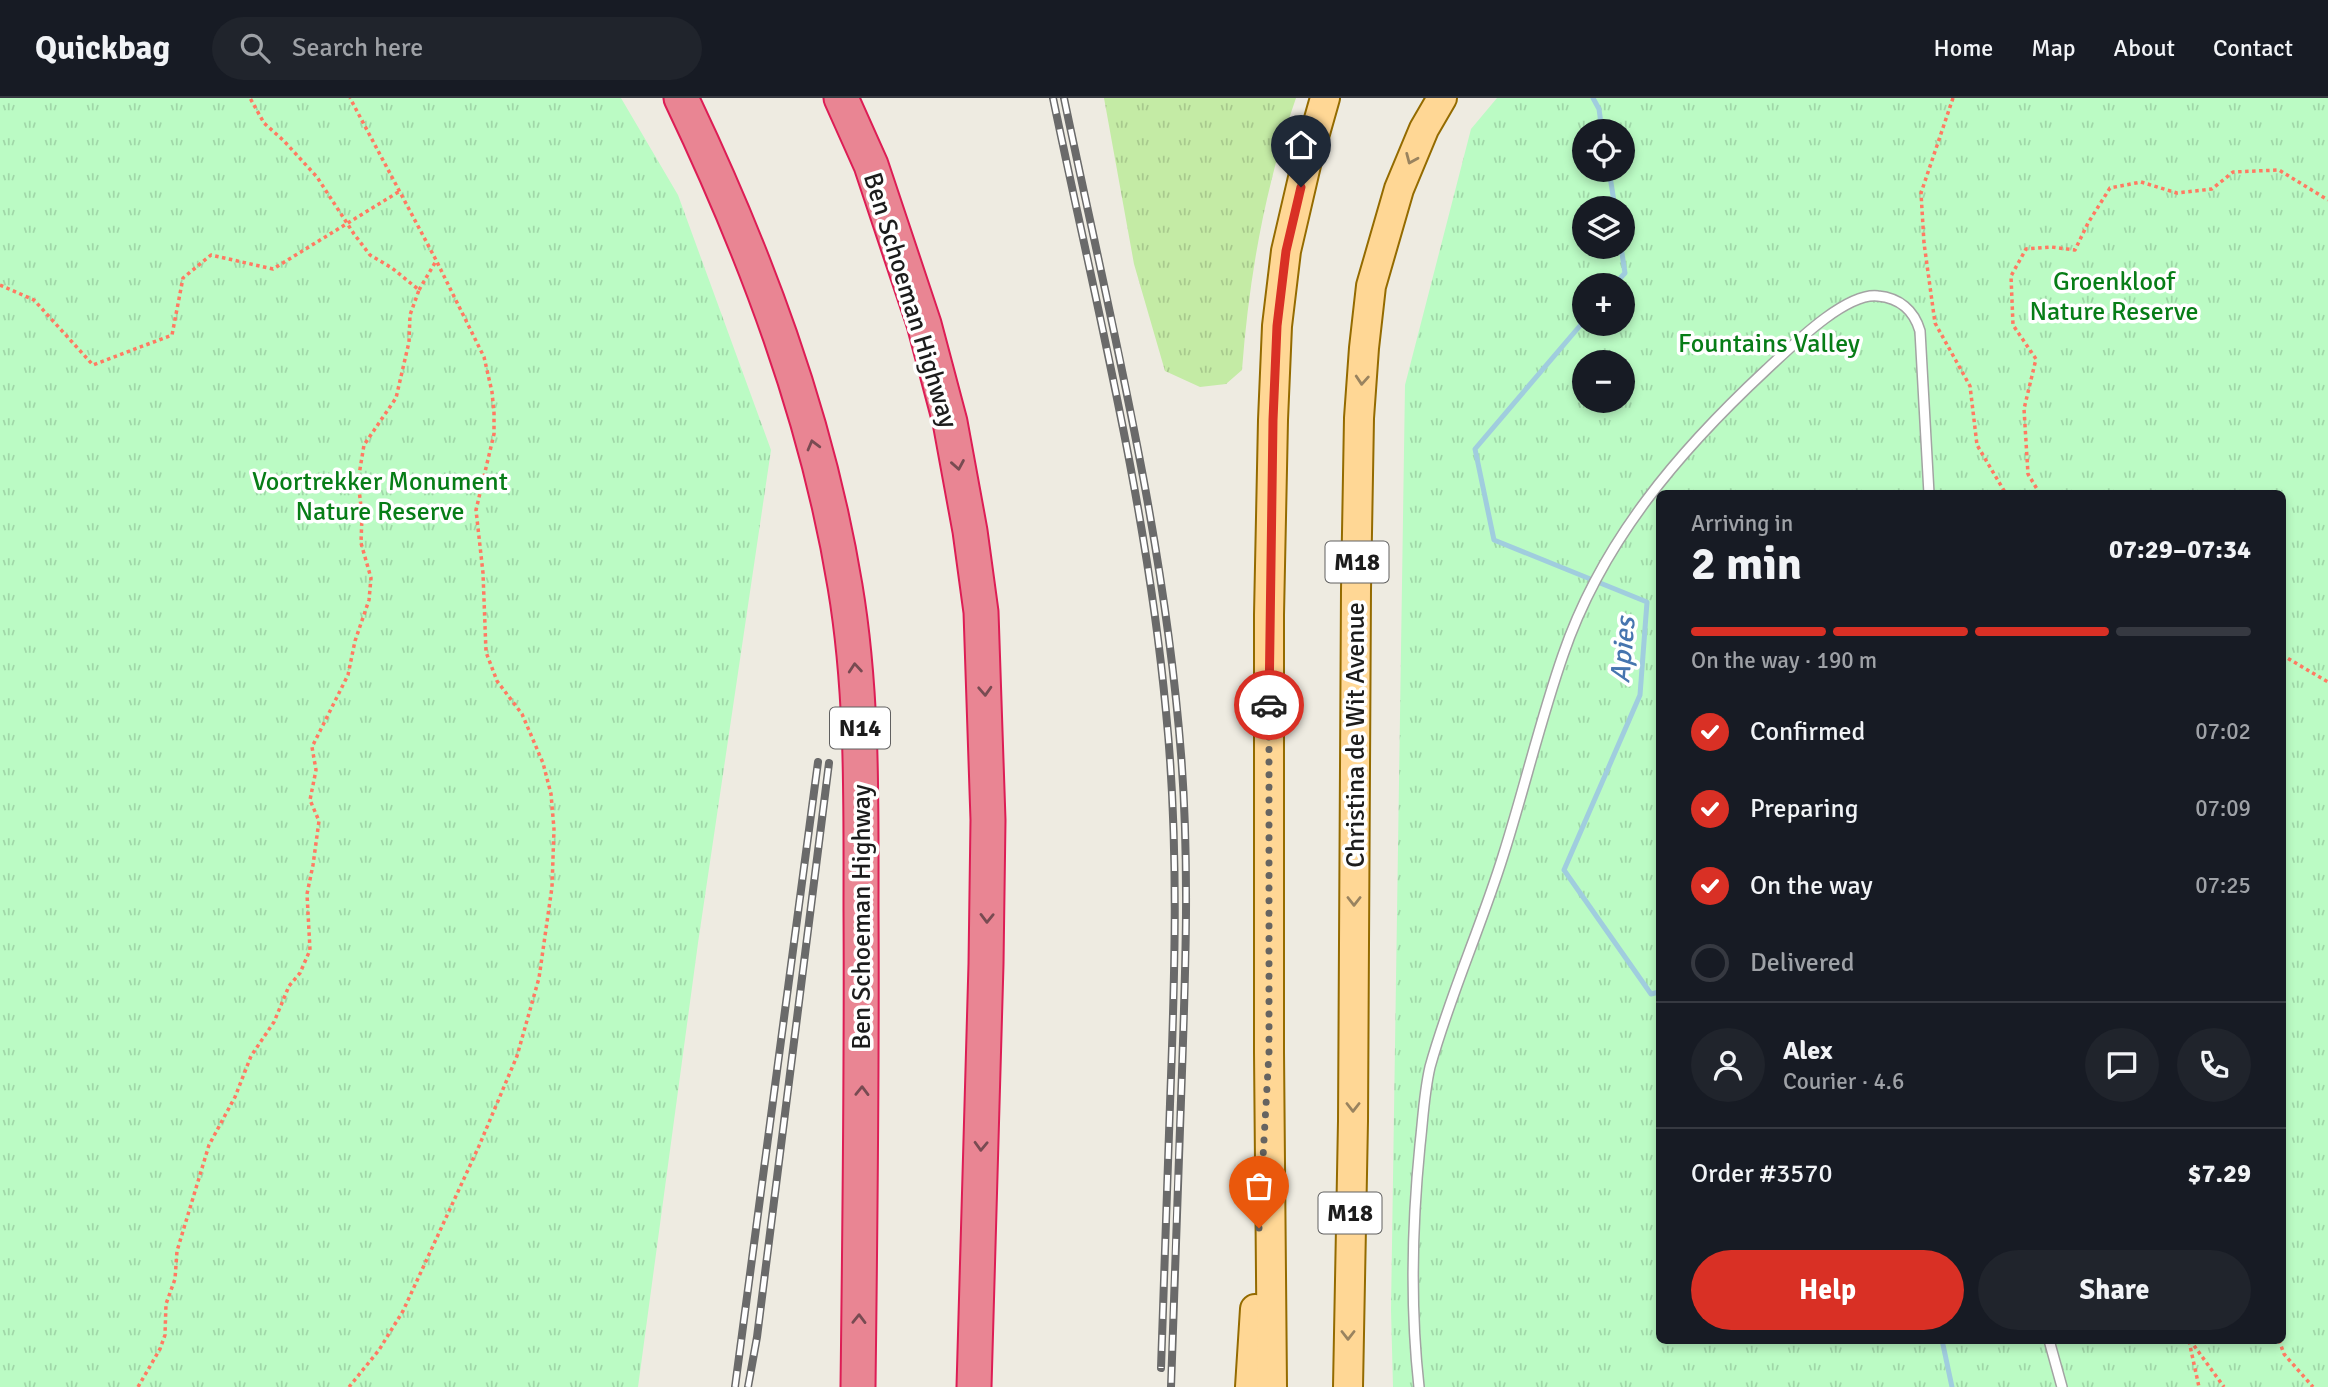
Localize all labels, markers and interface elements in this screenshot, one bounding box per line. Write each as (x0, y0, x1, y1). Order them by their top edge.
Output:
search box (212, 17, 702, 80)
text: Quickbag (35, 28, 170, 69)
icon: search (236, 29, 274, 67)
text: Search here (292, 32, 423, 64)
text: Home (1933, 33, 1993, 63)
text: Map (2031, 33, 2076, 63)
text: About (2114, 33, 2175, 63)
text: Contact (2213, 33, 2293, 63)
pin (1271, 115, 1331, 187)
map controls (1572, 119, 1635, 413)
button: locate (1572, 119, 1635, 182)
icon: home (1282, 126, 1320, 164)
one-way arrow (1406, 152, 1420, 164)
street label: Ben Schoeman Highway (856, 169, 964, 432)
button: layers (1572, 196, 1635, 259)
park label: Groenkloof Nature Reserve (2029, 266, 2199, 328)
button: + (1572, 273, 1635, 336)
park label: Fountains Valley (1678, 328, 1860, 360)
button: − (1572, 350, 1635, 413)
one-way arrow (1355, 374, 1370, 385)
one-way arrow (807, 439, 821, 451)
one-way arrow (950, 459, 965, 471)
park label: Voortrekker Monument Nature Reserve (252, 466, 508, 528)
text: Arriving in (1691, 509, 1793, 538)
text: 07:29–07:34 (2109, 534, 2251, 566)
text: 2 min (1691, 536, 1802, 592)
road number: M18 (1326, 542, 1388, 583)
street label: Christina de Wit Avenue (1340, 602, 1372, 868)
water label: Apies (1603, 613, 1643, 684)
text: On the way · 190 m (1691, 646, 1877, 675)
one-way arrow (848, 662, 863, 673)
courier (1234, 670, 1304, 740)
one-way arrow (978, 686, 993, 697)
icon: car (1250, 686, 1288, 724)
road number: N14 (830, 708, 890, 748)
icon: check (1691, 713, 1729, 751)
text: Confirmed (1750, 716, 1865, 748)
text: 07:02 (2195, 717, 2251, 746)
street label: Ben Schoeman Highway (846, 784, 878, 1050)
icon: check (1691, 790, 1729, 828)
text: Preparing (1750, 793, 1858, 825)
text: 07:09 (2195, 794, 2251, 823)
icon: check (1691, 867, 1729, 905)
text: On the way (1750, 870, 1873, 902)
text: 07:25 (2195, 871, 2251, 900)
one-way arrow (1346, 896, 1362, 907)
one-way arrow (979, 914, 995, 924)
text: Delivered (1750, 947, 1855, 979)
button: person (1691, 1028, 1765, 1102)
button: chat (2085, 1028, 2159, 1102)
button: phone (2177, 1028, 2251, 1102)
text: Alex (1783, 1035, 1833, 1067)
text: Courier · 4.6 (1783, 1067, 1904, 1096)
one-way arrow (854, 1086, 869, 1097)
one-way arrow (1345, 1103, 1361, 1113)
one-way arrow (973, 1141, 989, 1151)
pin (1229, 1156, 1289, 1228)
text: Order #3570 (1691, 1158, 1832, 1190)
text: $7.29 (2187, 1158, 2251, 1190)
icon: bag (1240, 1167, 1278, 1205)
road number: M18 (1318, 1192, 1382, 1233)
button: Help (1691, 1250, 1964, 1330)
button: Share (1978, 1250, 2251, 1330)
one-way arrow (851, 1313, 867, 1324)
one-way arrow (1340, 1330, 1356, 1341)

